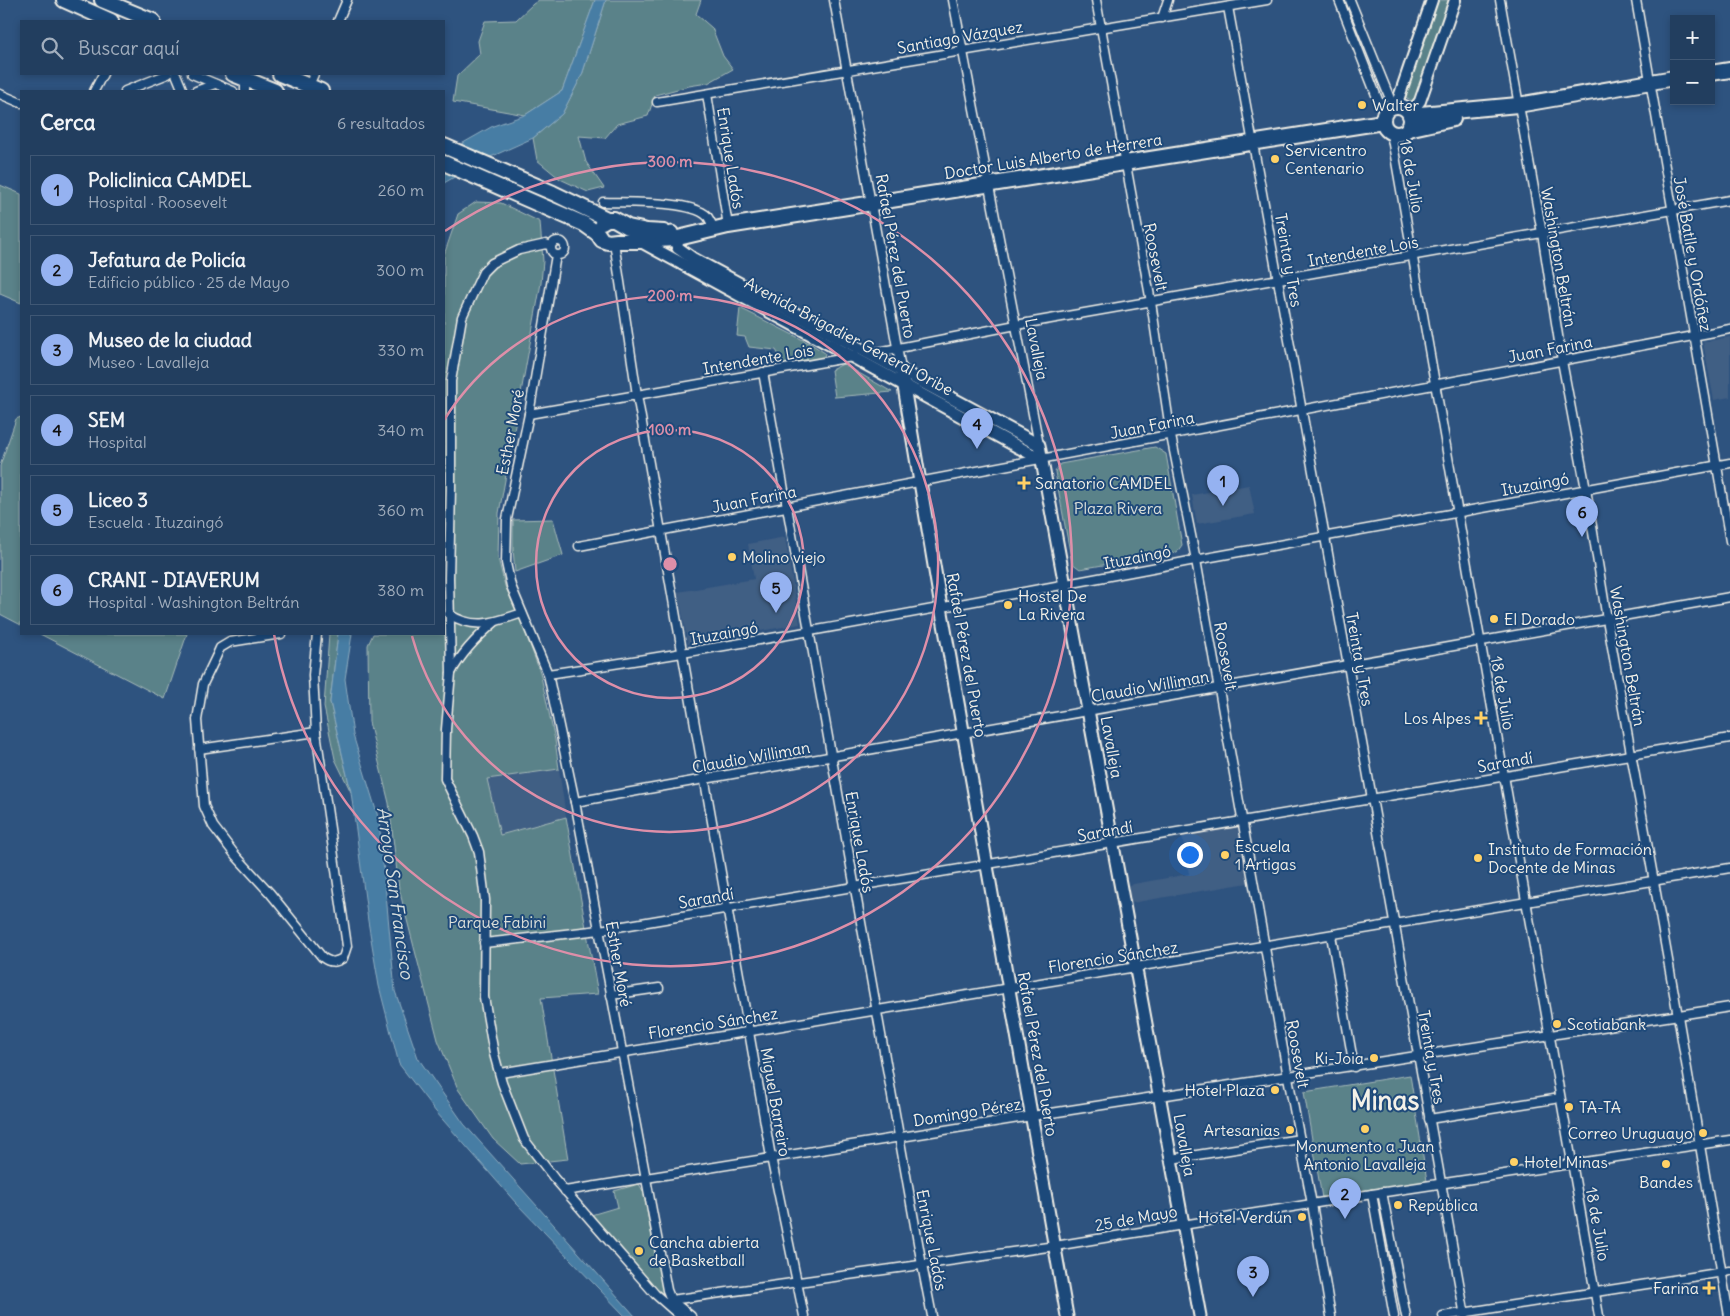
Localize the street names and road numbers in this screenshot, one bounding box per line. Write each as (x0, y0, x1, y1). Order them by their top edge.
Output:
street label: Santiago Vázquez (896, 16, 1025, 58)
street label: Enrique Ladós (713, 106, 749, 210)
street label: Doctor Luis Alberto de Herrera (943, 129, 1163, 183)
street label: 18 de Julio (1396, 137, 1428, 215)
street label: Rafael Pérez del Puerto (872, 172, 920, 340)
street label: José Batlle y Ordóñez (1670, 175, 1717, 333)
street label: Washington Beltrán (1537, 185, 1581, 329)
street label: Treinta y Tres (1271, 211, 1307, 309)
street label: Roosevelt (1140, 221, 1173, 294)
street label: Intendente Lois (1306, 231, 1420, 271)
street label: Avenida Brigadier General Oribe (741, 272, 957, 400)
street label: Lavalleja (1021, 316, 1053, 382)
street label: Juan Farina (1506, 331, 1594, 367)
street label: Intendente Lois (701, 339, 815, 379)
street label: Esther Moré (492, 387, 528, 477)
street label: Juan Farina (1108, 407, 1196, 443)
street label: Ituzaingó (1499, 468, 1571, 500)
street label: Juan Farina (710, 481, 798, 517)
street label: Ituzaingó (1101, 541, 1173, 573)
street label: Rafael Pérez del Puerto (943, 571, 991, 739)
street label: Washington Beltrán (1606, 584, 1650, 728)
street label: Treinta y Tres (1342, 610, 1378, 708)
street label: Ituzaingó (688, 617, 760, 649)
street label: Roosevelt (1210, 620, 1242, 692)
street label: 18 de Julio (1487, 654, 1519, 732)
street label: Claudio Williman (1089, 666, 1211, 706)
street label: Lavalleja (1097, 714, 1127, 780)
street label: Claudio Williman (690, 737, 812, 777)
street label: Sarandí (1476, 747, 1535, 777)
street label: Enrique Ladós (841, 790, 879, 894)
street label: Sarandí (1076, 816, 1135, 846)
street label: Sarandí (677, 883, 736, 913)
street label: Esther Moré (602, 920, 636, 1008)
street label: Florencio Sánchez (1047, 937, 1180, 977)
street label: Rafael Pérez del Puerto (1014, 970, 1062, 1138)
street label: Florencio Sánchez (647, 1003, 780, 1043)
street label: Treinta y Tres (1414, 1008, 1450, 1106)
street label: Roosevelt (1282, 1018, 1314, 1090)
street label: Miguel Barreiro (757, 1046, 795, 1158)
street label: Domingo Pérez (912, 1094, 1023, 1130)
street label: Lavalleja (1170, 1112, 1200, 1178)
street label: 18 de Julio (1582, 1185, 1614, 1263)
street label: Enrique Ladós (912, 1188, 952, 1292)
street label: 25 de Mayo (1093, 1201, 1179, 1235)

